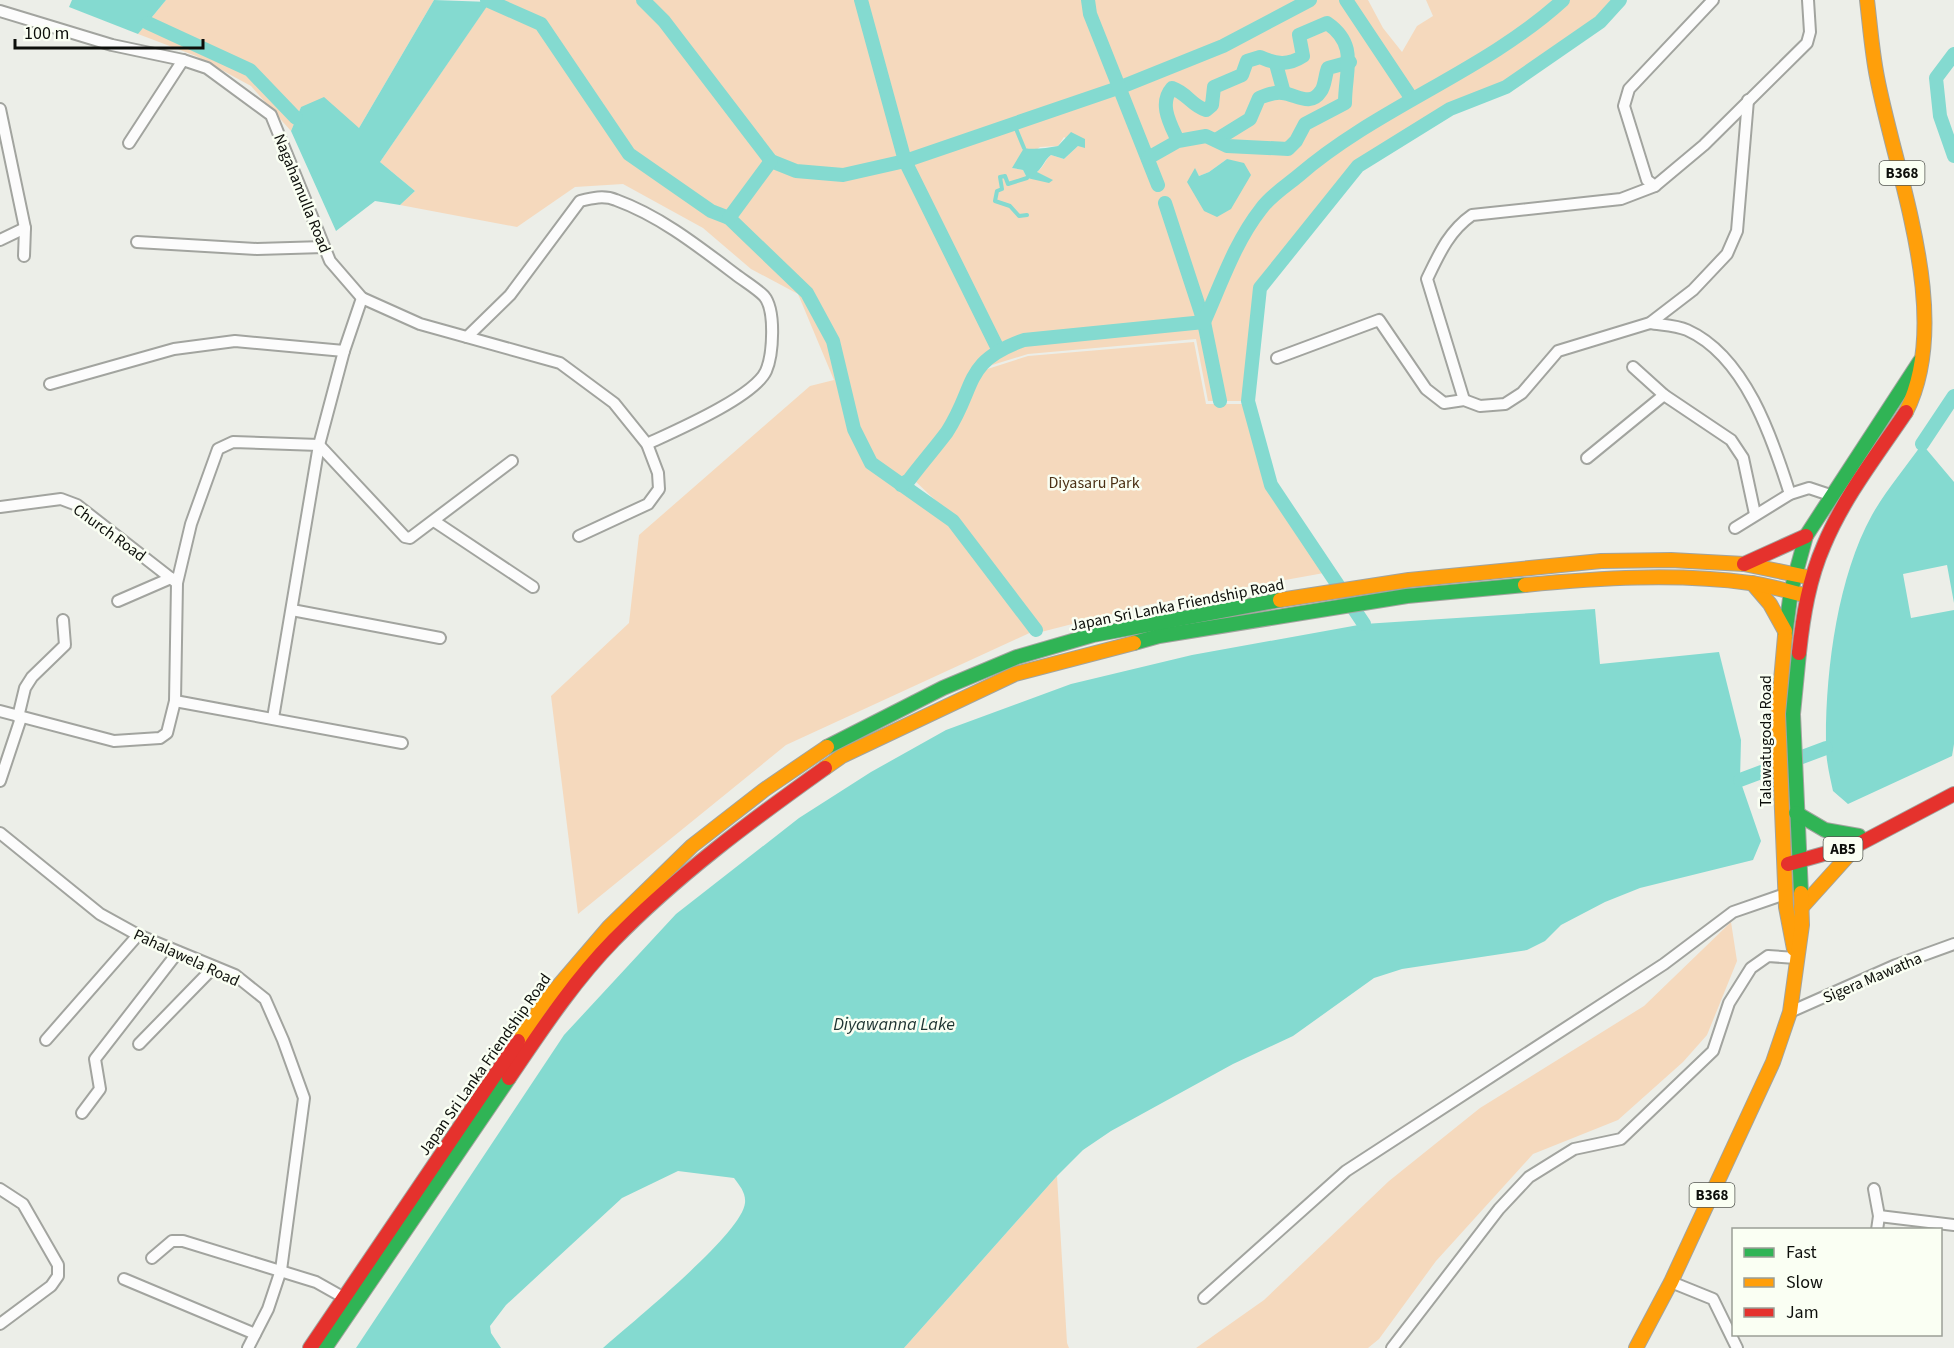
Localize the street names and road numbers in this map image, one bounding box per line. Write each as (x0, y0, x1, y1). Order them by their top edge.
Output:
street label: Nagahamulla Road (268, 130, 336, 256)
road number: B368 (1880, 161, 1924, 185)
street label: Church Road (68, 499, 150, 567)
street label: Japan Sri Lanka Friendship Road (1068, 573, 1286, 637)
street label: Talawatugoda Road (1755, 675, 1777, 807)
road number: AB5 (1824, 837, 1862, 861)
street label: Pahalawela Road (130, 924, 243, 992)
street label: Sigera Mawatha (1819, 947, 1925, 1009)
street label: Japan Sri Lanka Friendship Road (413, 969, 556, 1160)
road number: B368 (1690, 1183, 1734, 1207)

